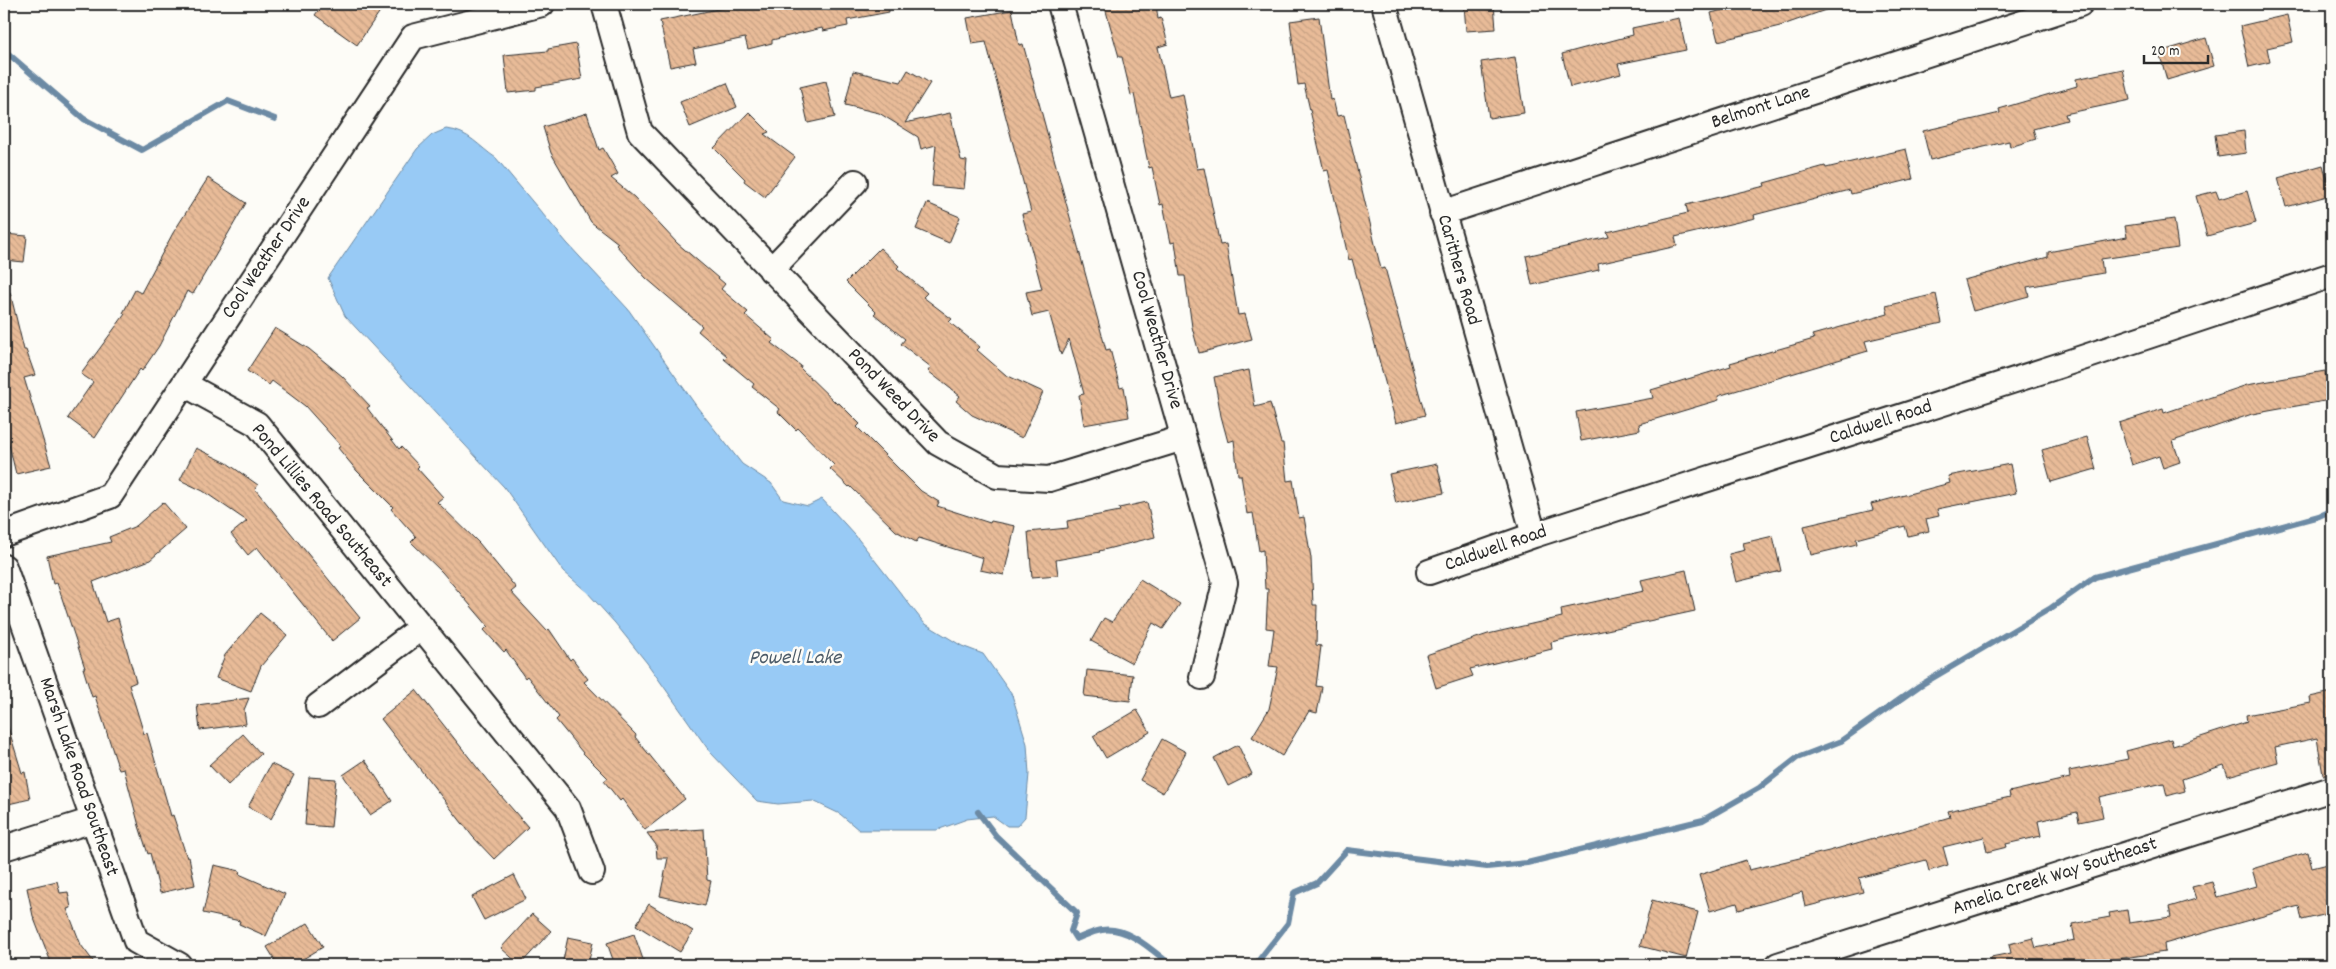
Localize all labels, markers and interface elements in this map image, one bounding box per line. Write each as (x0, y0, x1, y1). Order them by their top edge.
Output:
scale bar (2144, 32, 2207, 64)
text: 20 m (2151, 41, 2179, 63)
street label: Belmont Lane (1708, 79, 1814, 137)
street label: Cool Weather Drive (216, 191, 319, 325)
street label: Carithers Road (1429, 212, 1487, 328)
street label: Cool Weather Drive (1123, 268, 1189, 413)
street label: Pond Weed Drive (840, 342, 946, 450)
street label: Caldwell Road (1826, 393, 1936, 453)
street label: Pond Lillies Road Southeast (244, 418, 398, 594)
street label: Caldwell Road (1441, 518, 1551, 580)
water label: Powell Lake (749, 644, 843, 674)
street label: Marsh Lake Road Southeast (31, 674, 125, 880)
street label: Amelia Creek Way Southeast (1949, 831, 2161, 923)

